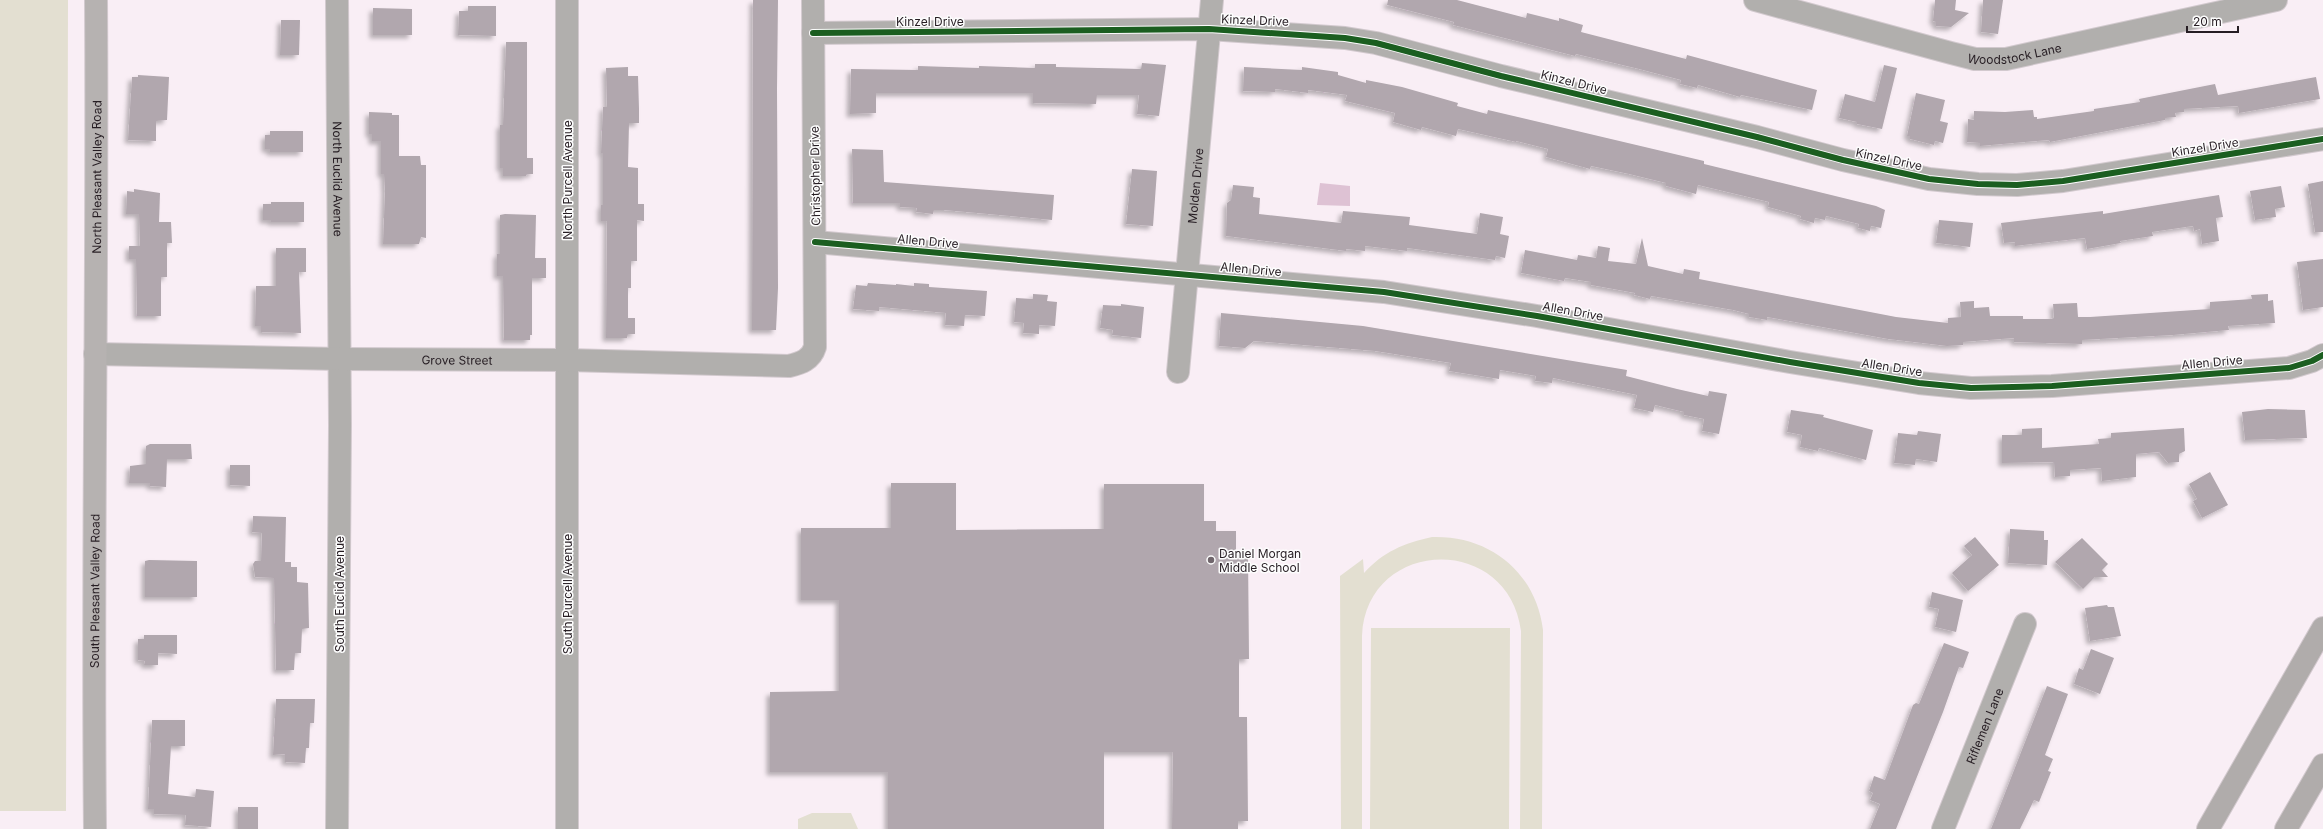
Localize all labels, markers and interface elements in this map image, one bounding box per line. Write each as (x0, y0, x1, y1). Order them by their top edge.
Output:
scale bar (2187, 8, 2238, 34)
street label: Kinzel Drive (1221, 11, 1289, 29)
street label: Kinzel Drive (896, 14, 964, 29)
text: 20 m (2193, 14, 2222, 29)
street label: Woodstock Lane (1966, 40, 2063, 67)
street label: Kinzel Drive (1539, 67, 1609, 97)
street label: North Pleasant Valley Road (89, 100, 104, 254)
street label: North Purcell Avenue (560, 120, 575, 240)
street label: North Euclid Avenue (330, 121, 346, 237)
street label: Christopher Drive (807, 126, 823, 226)
street label: Kinzel Drive (2170, 134, 2240, 160)
street label: Kinzel Drive (1854, 145, 1924, 173)
street label: Molden Drive (1184, 147, 1206, 224)
street label: Allen Drive (897, 231, 959, 251)
street label: Allen Drive (1220, 259, 1282, 279)
street label: Allen Drive (1541, 298, 1605, 324)
street label: Grove Street (421, 352, 493, 367)
street label: Allen Drive (2181, 352, 2243, 372)
street label: Allen Drive (1861, 355, 1923, 379)
street label: South Pleasant Valley Road (87, 514, 102, 668)
street label: South Purcell Avenue (560, 534, 575, 654)
street label: South Euclid Avenue (332, 536, 347, 652)
place label: Daniel Morgan Middle School (1219, 546, 1301, 575)
marker: Daniel Morgan Middle School (1206, 555, 1216, 565)
street label: Riflemen Lane (1962, 686, 2006, 766)

